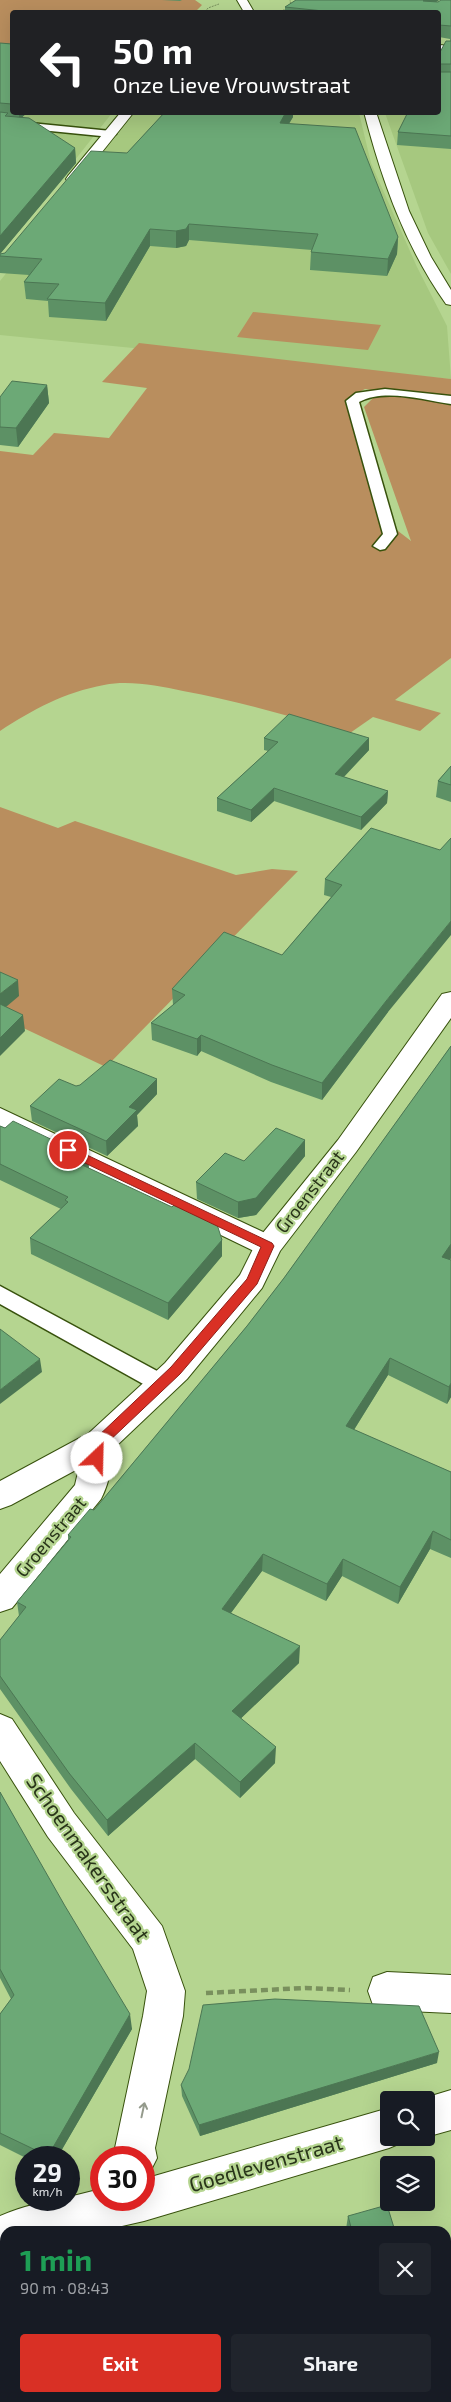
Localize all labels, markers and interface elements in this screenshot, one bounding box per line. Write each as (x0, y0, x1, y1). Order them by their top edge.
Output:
text: 50 m (113, 29, 193, 71)
icon: left (30, 30, 95, 95)
text: Onze Lieve Vrouwstraat (113, 71, 350, 97)
pin (47, 1129, 89, 1171)
icon: arrive (54, 1136, 82, 1164)
street label: Groenstraat (270, 1146, 348, 1237)
position arrow (70, 1431, 122, 1483)
street label: Groenstraat (10, 1491, 90, 1581)
street label: Schoenmakersstraat (22, 1769, 156, 1946)
map controls (380, 2091, 435, 2211)
button: search (380, 2091, 435, 2146)
one-way arrow (139, 2102, 149, 2118)
street label: Goedlevenstraat (186, 2129, 345, 2196)
speed limit sign: 30 (90, 2146, 155, 2211)
button: layers (380, 2156, 435, 2211)
text: 29 (33, 2157, 62, 2187)
text: km/h (33, 2184, 62, 2198)
text: 1 min (20, 2241, 92, 2277)
button: close (379, 2243, 431, 2295)
text: 90 m · 08:43 (20, 2278, 109, 2297)
button: Exit (20, 2334, 221, 2392)
button: Share (231, 2334, 431, 2392)

